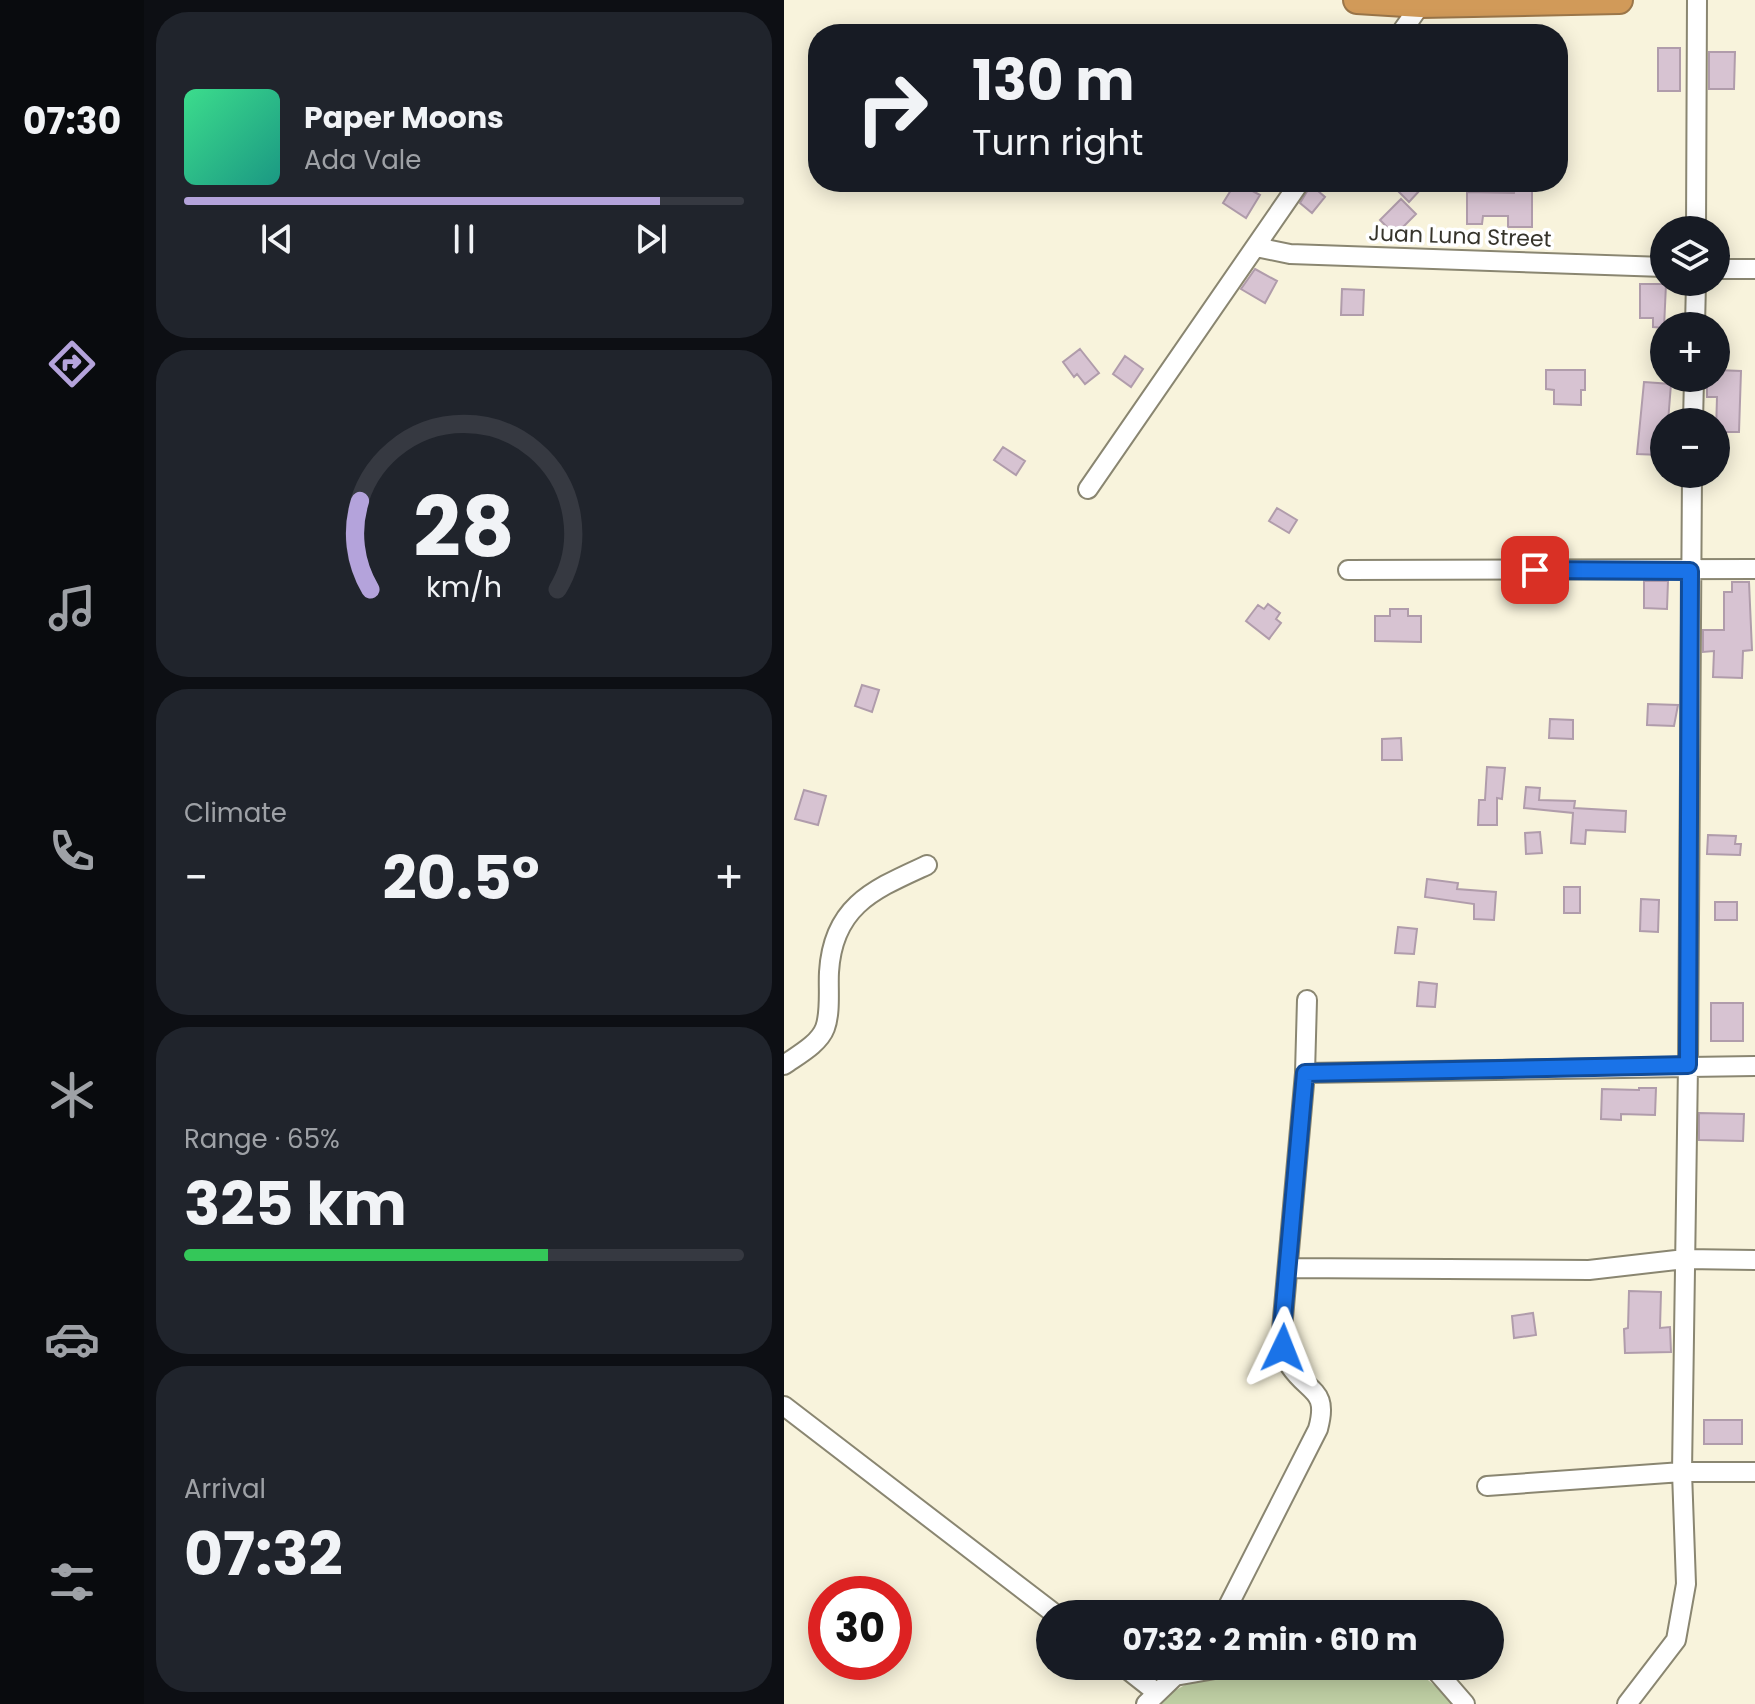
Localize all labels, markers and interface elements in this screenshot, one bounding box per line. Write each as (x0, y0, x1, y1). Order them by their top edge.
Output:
text: 130 m (972, 41, 1135, 120)
icon: right (840, 56, 944, 160)
text: 07:30 (23, 96, 121, 147)
text: Paper Moons (304, 96, 504, 139)
text: Turn right (972, 117, 1143, 168)
text: Ada Vale (304, 142, 421, 178)
map controls (1650, 216, 1730, 488)
button: layers (1650, 216, 1730, 296)
icon: previous (255, 217, 299, 261)
icon: pause (442, 217, 486, 261)
icon: next (629, 217, 673, 261)
street label: Juan Luna Street (1368, 217, 1552, 255)
button: + (1650, 312, 1730, 392)
icon: directions (44, 336, 100, 392)
button: − (1650, 408, 1730, 488)
text: 28 (413, 468, 515, 584)
pin (1501, 536, 1569, 604)
icon: arrive (1513, 548, 1557, 592)
text: km/h (426, 567, 502, 607)
icon: music (44, 580, 100, 636)
text: Climate (184, 795, 287, 831)
icon: phone (44, 823, 100, 879)
text: 20.5° (383, 836, 540, 920)
text: − (184, 847, 208, 908)
text: + (714, 847, 744, 908)
icon: climate (44, 1067, 100, 1123)
text: Range · 65% (184, 1121, 340, 1157)
text: 325 km (184, 1162, 407, 1246)
position arrow (1241, 1306, 1325, 1390)
icon: car (44, 1311, 100, 1367)
text: Arrival (184, 1471, 266, 1507)
text: 07:32 (184, 1512, 343, 1596)
icon: filters (44, 1554, 100, 1610)
speed limit sign: 30 (808, 1576, 912, 1680)
text: 07:32 · 2 min · 610 m (1122, 1618, 1418, 1661)

